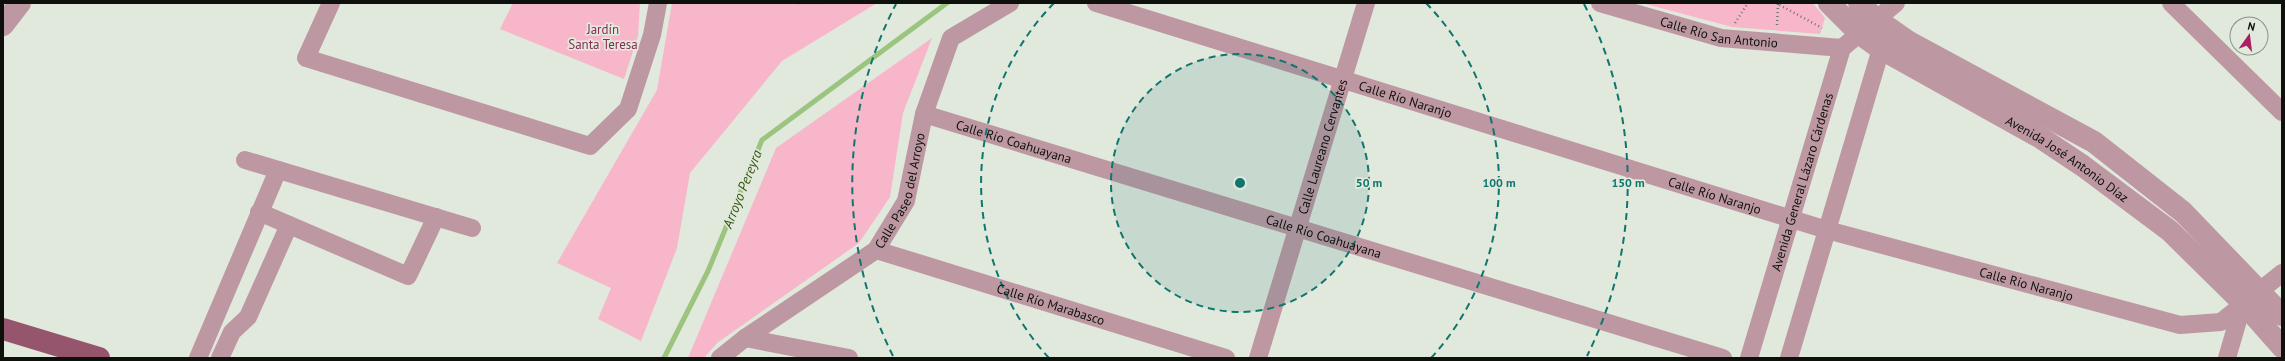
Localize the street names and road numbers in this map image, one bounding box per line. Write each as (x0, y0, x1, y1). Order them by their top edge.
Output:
street label: Calle Río San Antonio (1658, 13, 1779, 52)
street label: Calle Laureano Cervantes (1294, 77, 1351, 216)
street label: Calle Río Naranjo (1357, 77, 1454, 122)
street label: Avenida General Lázaro Cárdenas (1768, 91, 1837, 273)
street label: Avenida José Antonio Díaz (2003, 112, 2132, 206)
street label: Calle Río Coahuayana (954, 116, 1074, 168)
street label: Calle Paseo del Arroyo (871, 131, 929, 252)
street label: Calle Río Naranjo (1666, 173, 1763, 218)
street label: Calle Río Coahuayana (1264, 211, 1383, 262)
street label: Calle Río Naranjo (1978, 263, 2075, 305)
street label: Calle Río Marabasco (995, 280, 1107, 329)

